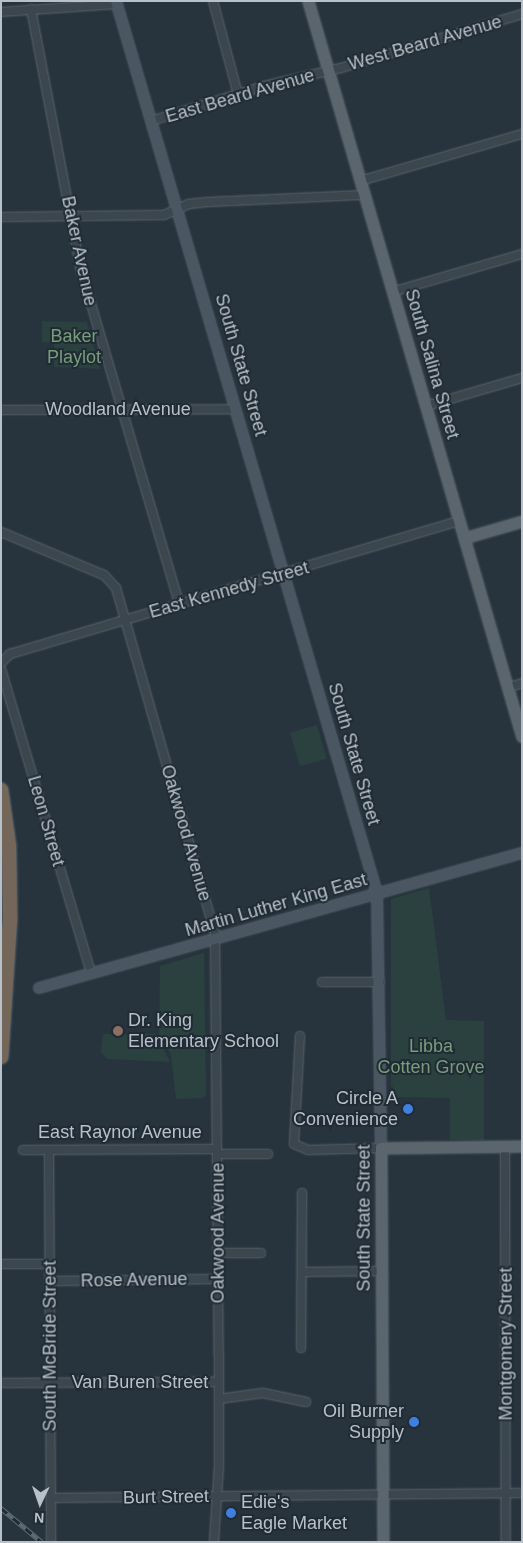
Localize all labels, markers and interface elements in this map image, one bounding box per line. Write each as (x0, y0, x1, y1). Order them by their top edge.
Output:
street label: West Beard Avenue (345, 11, 505, 75)
street label: East Beard Avenue (163, 64, 317, 128)
street label: Baker Avenue (57, 194, 101, 308)
street label: South Salina Street (400, 286, 464, 442)
street label: South State Street (210, 291, 272, 439)
park label: Baker Playlot (47, 326, 101, 368)
street label: Woodland Avenue (45, 398, 191, 420)
street label: East Kennedy Street (147, 557, 311, 623)
street label: South State Street (323, 680, 385, 828)
street label: Oakwood Avenue (156, 762, 216, 904)
street label: Leon Street (23, 773, 69, 869)
street label: Martin Luther King East (183, 869, 369, 941)
place label: Dr. King Elementary School (128, 1010, 279, 1052)
marker: Dr. King Elementary School (112, 1025, 124, 1037)
park label: Libba Cotten Grove (377, 1036, 485, 1078)
place label: Circle A Convenience (293, 1088, 398, 1130)
marker: Circle A Convenience (402, 1103, 414, 1115)
street label: East Raynor Avenue (38, 1121, 202, 1143)
street label: South State Street (353, 1144, 375, 1292)
street label: Oakwood Avenue (207, 1162, 229, 1304)
street label: South McBride Street (39, 1260, 61, 1432)
street label: Montgomery Street (495, 1267, 517, 1421)
street label: Rose Avenue (80, 1268, 188, 1292)
street label: Van Buren Street (72, 1371, 208, 1393)
place label: Oil Burner Supply (323, 1401, 404, 1444)
marker: Oil Burner Supply (408, 1416, 420, 1428)
north arrow (15, 1478, 65, 1528)
street label: Burt Street (123, 1485, 209, 1509)
place label: Edie's Eagle Market (241, 1492, 347, 1535)
marker: Edie's Eagle Market (225, 1507, 237, 1519)
text: N (34, 1510, 45, 1526)

